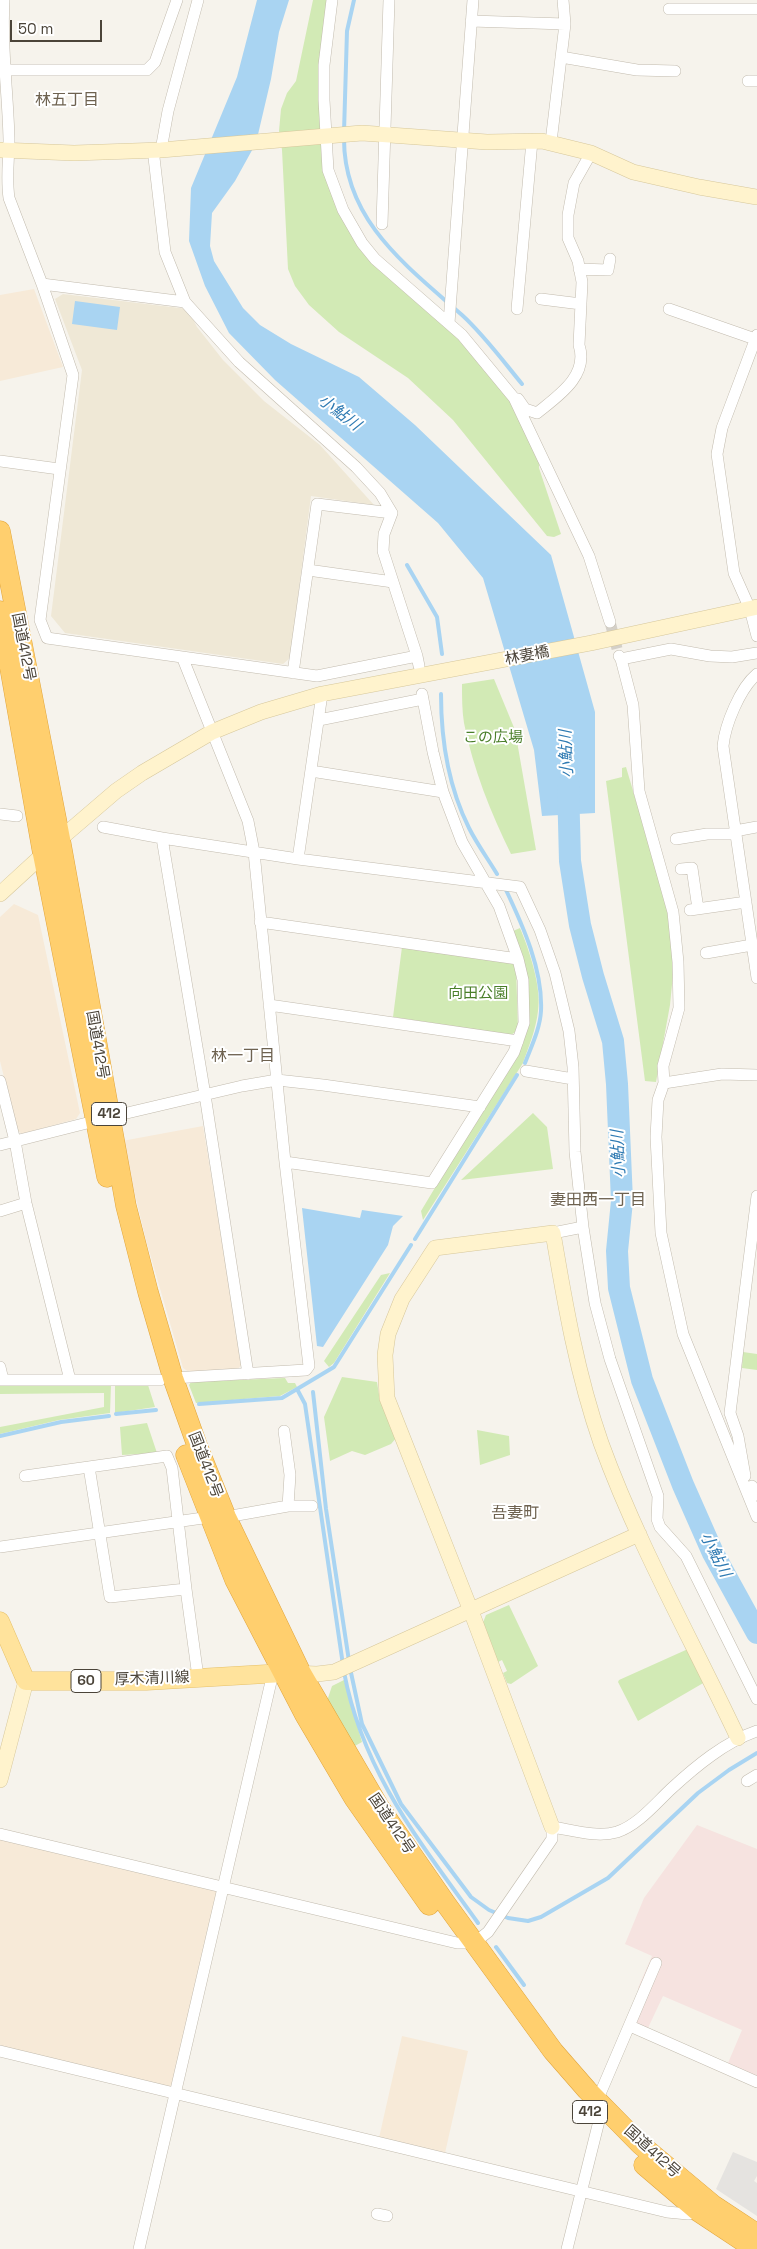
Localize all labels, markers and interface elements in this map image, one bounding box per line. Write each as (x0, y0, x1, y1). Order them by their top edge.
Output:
scale bar (12, 10, 105, 42)
text: 50 m (18, 19, 53, 38)
district label: 林五丁目 (35, 91, 99, 111)
water label: 小鮎川 (314, 391, 364, 435)
street label: 国道412号 (8, 611, 38, 683)
street label: 林妻橋 (503, 643, 551, 669)
park label: この広場 (463, 729, 523, 747)
water label: 小鮎川 (557, 730, 577, 778)
park label: 向田公園 (448, 985, 508, 1003)
street label: 国道412号 (82, 1009, 112, 1081)
district label: 林一丁目 (211, 1047, 275, 1067)
road number: 412 (92, 1102, 126, 1126)
water label: 小鮎川 (608, 1130, 630, 1178)
district label: 妻田西一丁目 (550, 1191, 646, 1211)
street label: 国道412号 (184, 1429, 226, 1501)
district label: 吾妻町 (491, 1504, 539, 1524)
water label: 小鮎川 (696, 1529, 734, 1581)
street label: 厚木清川線 (114, 1669, 190, 1689)
road number: 60 (71, 1670, 101, 1692)
street label: 国道412号 (364, 1790, 418, 1858)
road number: 412 (572, 2100, 608, 2124)
street label: 国道412号 (620, 2122, 684, 2182)

